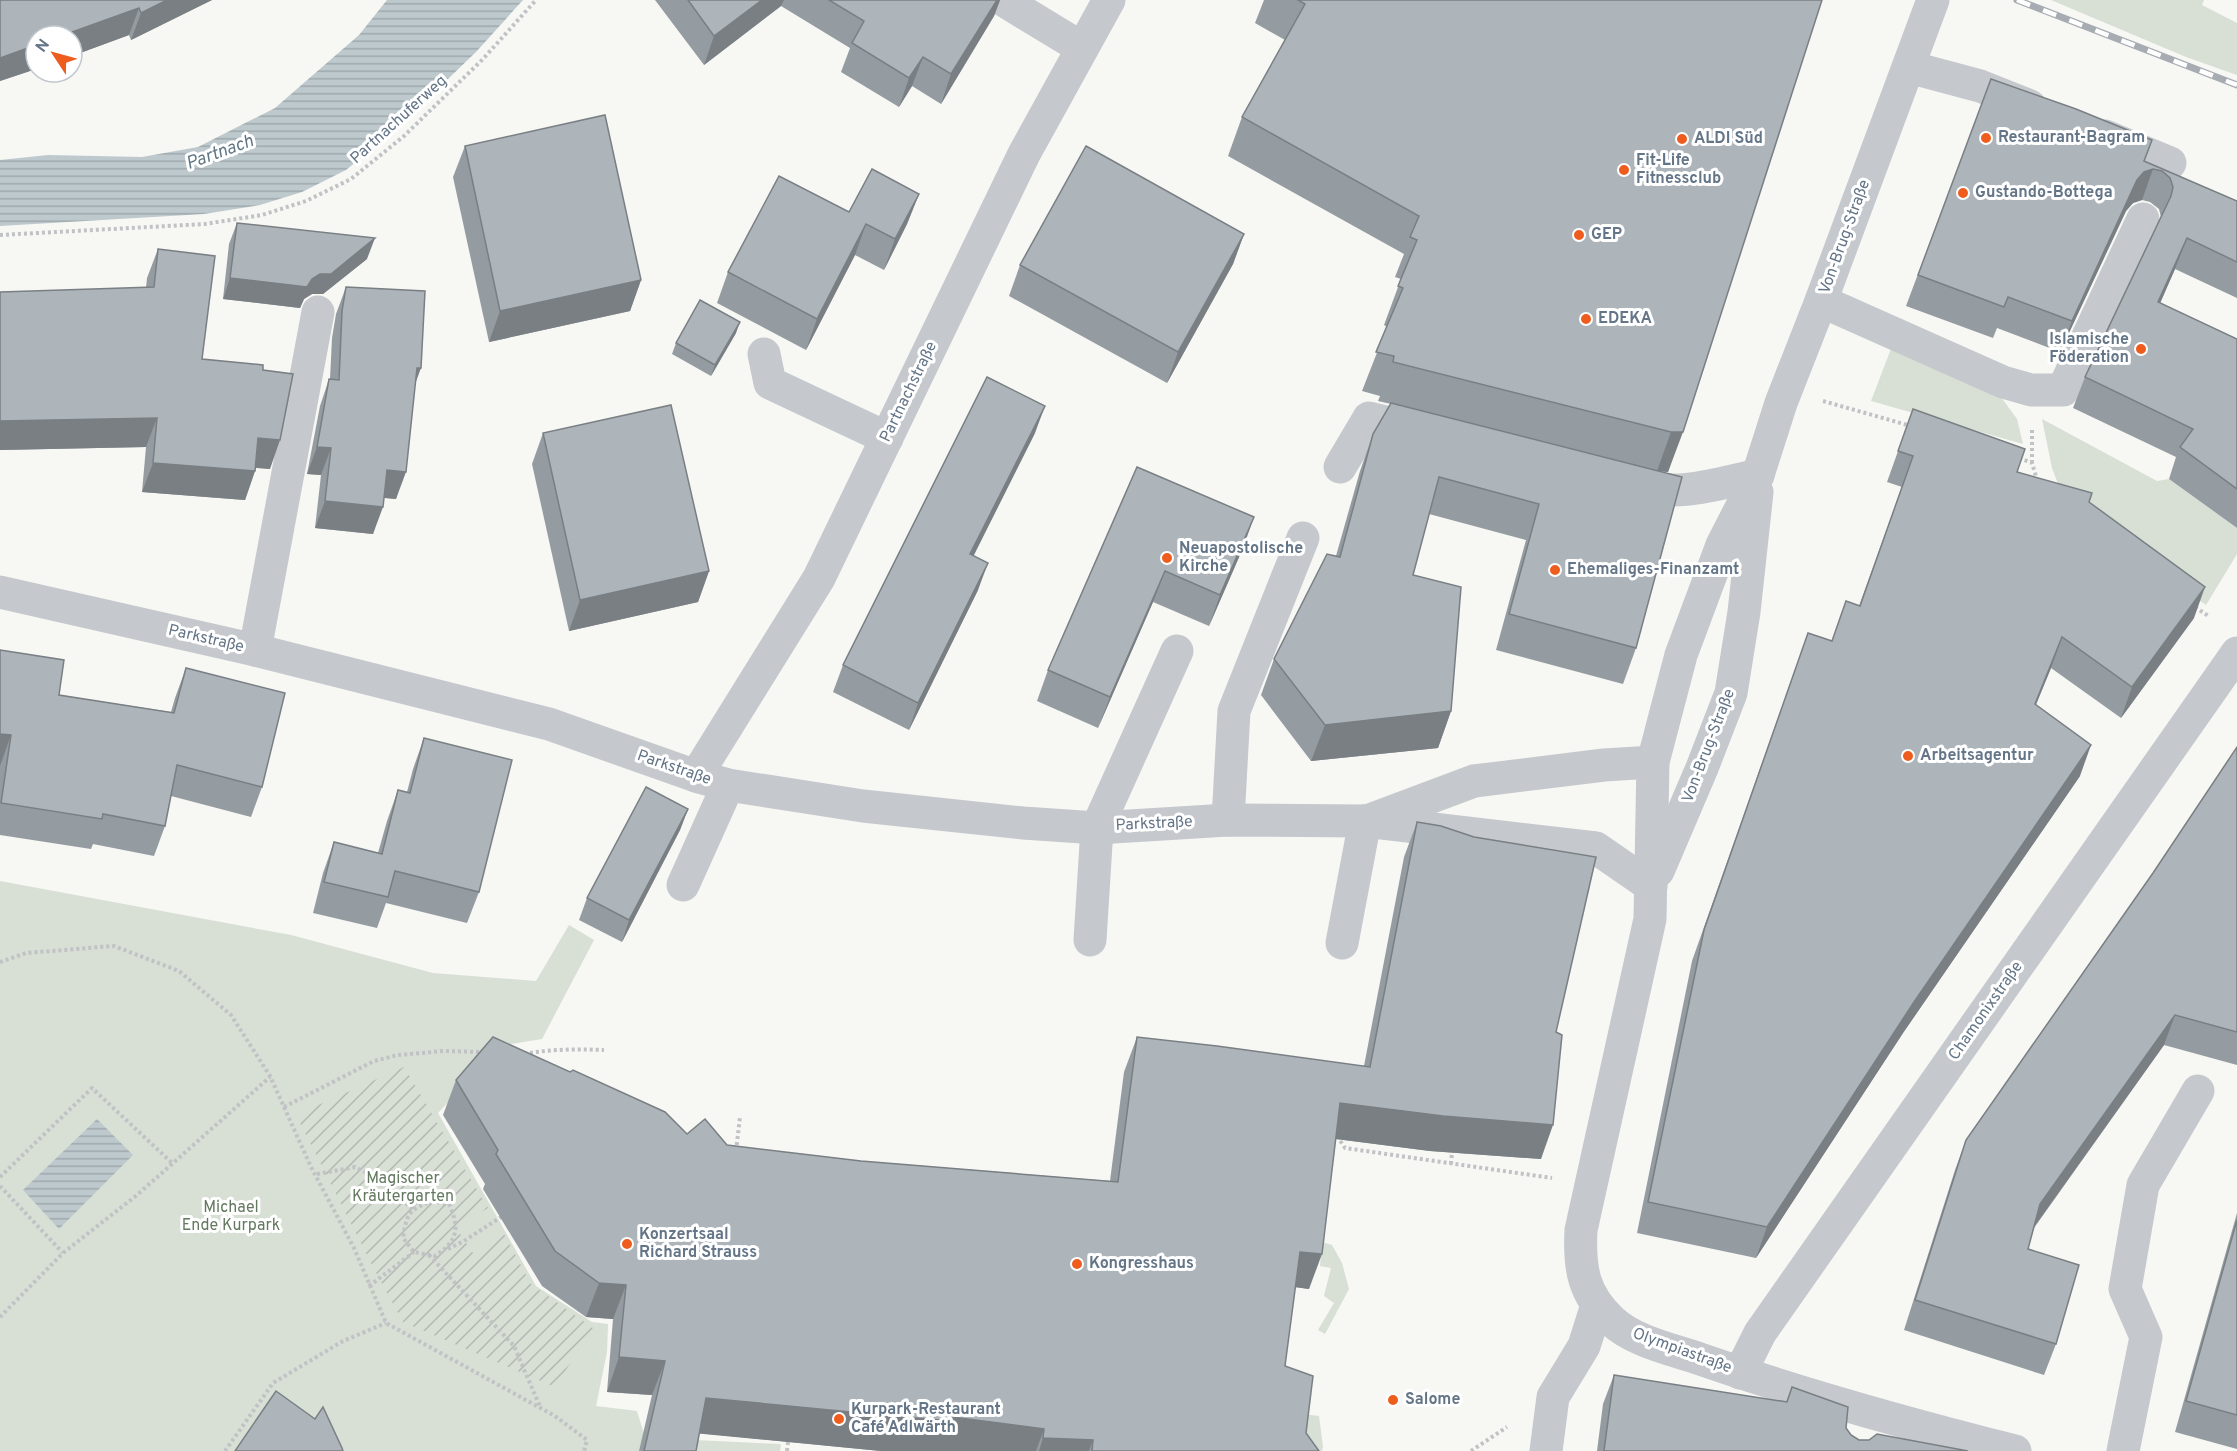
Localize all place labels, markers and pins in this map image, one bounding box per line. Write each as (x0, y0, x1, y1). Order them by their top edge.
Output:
place label: Restaurant-Bagram (1998, 128, 2145, 148)
place label: ALDI Süd (1694, 129, 1763, 149)
marker: Restaurant-Bagram (1979, 131, 1993, 145)
marker: ALDI Süd (1675, 132, 1689, 146)
place label: Fit-Life Fitnessclub (1636, 151, 1721, 189)
marker: Fit-Life Fitnessclub (1617, 163, 1631, 177)
place label: Gustando-Bottega (1975, 183, 2113, 203)
marker: Gustando-Bottega (1956, 186, 1970, 200)
place label: GEP (1591, 225, 1622, 245)
marker: GEP (1572, 228, 1586, 242)
place label: EDEKA (1598, 309, 1652, 329)
marker: EDEKA (1579, 312, 1593, 326)
place label: Islamische Föderation (2049, 330, 2129, 368)
marker: Islamische Föderation (2134, 342, 2148, 356)
place label: Neuapostolische Kirche (1179, 539, 1303, 577)
marker: Neuapostolische Kirche (1160, 551, 1174, 565)
place label: Ehemaliges-Finanzamt (1567, 560, 1739, 580)
marker: Ehemaliges-Finanzamt (1548, 563, 1562, 577)
place label: Arbeitsagentur (1920, 746, 2034, 766)
marker: Arbeitsagentur (1901, 749, 1915, 763)
place label: Konzertsaal Richard Strauss (639, 1225, 757, 1263)
marker: Konzertsaal Richard Strauss (620, 1237, 634, 1251)
place label: Kongresshaus (1089, 1254, 1194, 1274)
marker: Kongresshaus (1070, 1257, 1084, 1271)
place label: Salome (1405, 1390, 1460, 1410)
marker: Salome (1386, 1393, 1400, 1407)
place label: Kurpark-Restaurant Café Adlwärth (851, 1400, 1001, 1438)
marker: Kurpark-Restaurant Café Adlwärth (832, 1412, 846, 1426)

